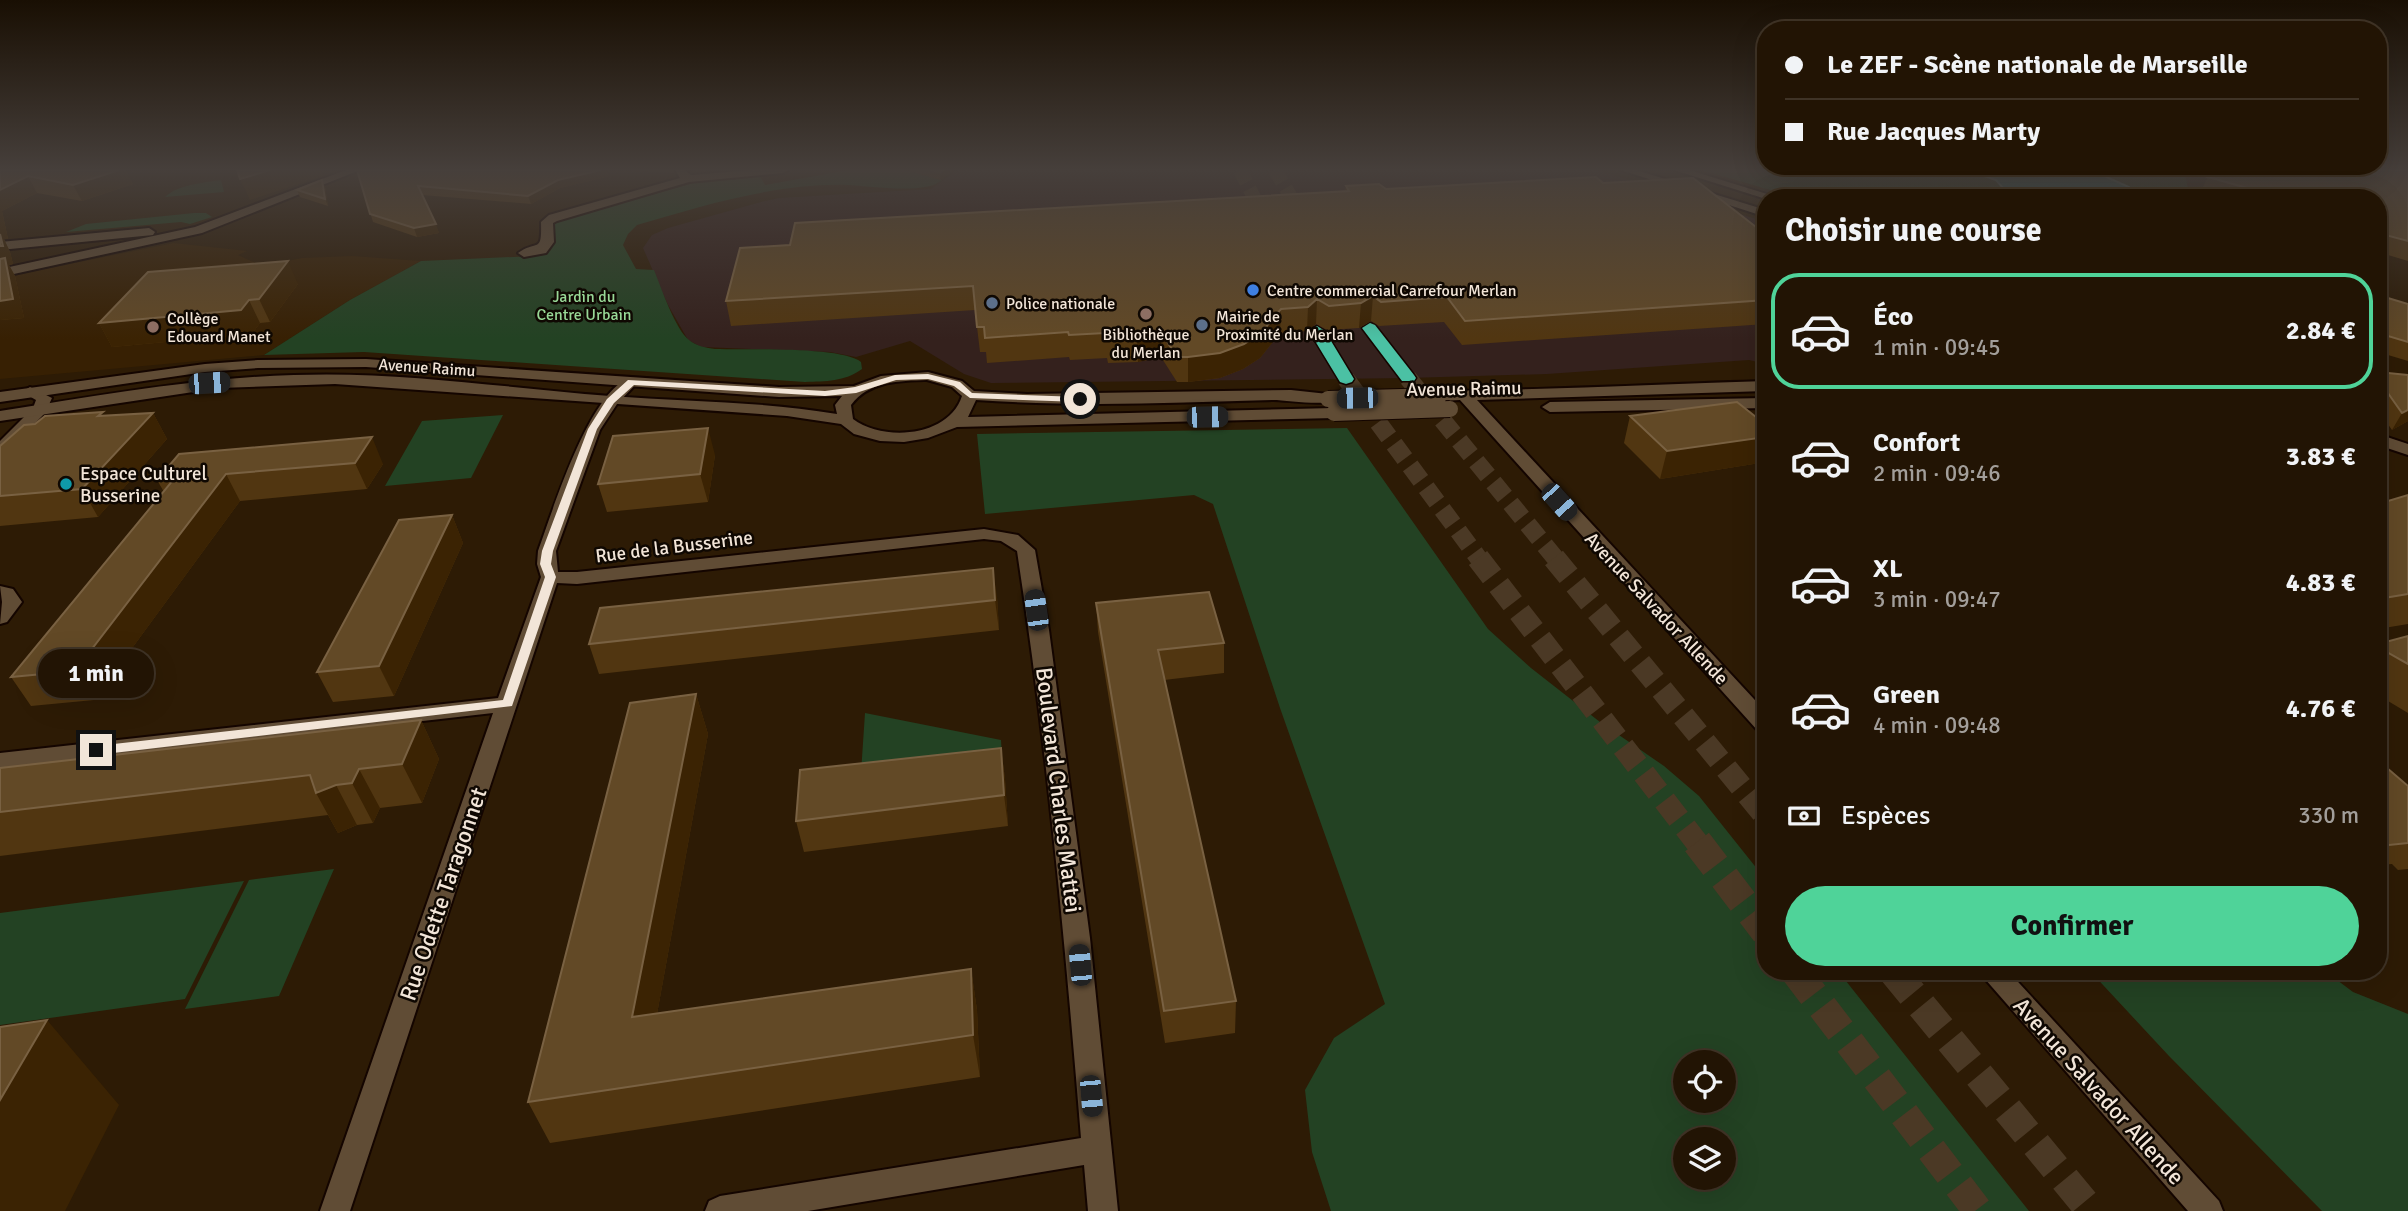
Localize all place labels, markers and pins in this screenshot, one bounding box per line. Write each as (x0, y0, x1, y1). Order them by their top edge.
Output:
place label: Centre commercial Carrefour Merlan (1267, 281, 1516, 301)
marker: Centre commercial Carrefour Merlan (1245, 282, 1261, 298)
place label: Police nationale (1006, 294, 1115, 314)
marker: Police nationale (984, 295, 1000, 311)
marker: Bibliothèque du Merlan (1138, 306, 1154, 322)
place label: Mairie de Proximité du Merlan (1216, 307, 1353, 345)
place label: Collège Edouard Manet (167, 309, 271, 347)
marker: Mairie de Proximité du Merlan (1194, 317, 1210, 333)
marker: Collège Edouard Manet (145, 319, 161, 335)
place label: Bibliothèque du Merlan (1102, 325, 1190, 363)
place label: Espace Culturel Busserine (80, 462, 207, 508)
marker: Espace Culturel Busserine (58, 476, 74, 492)

